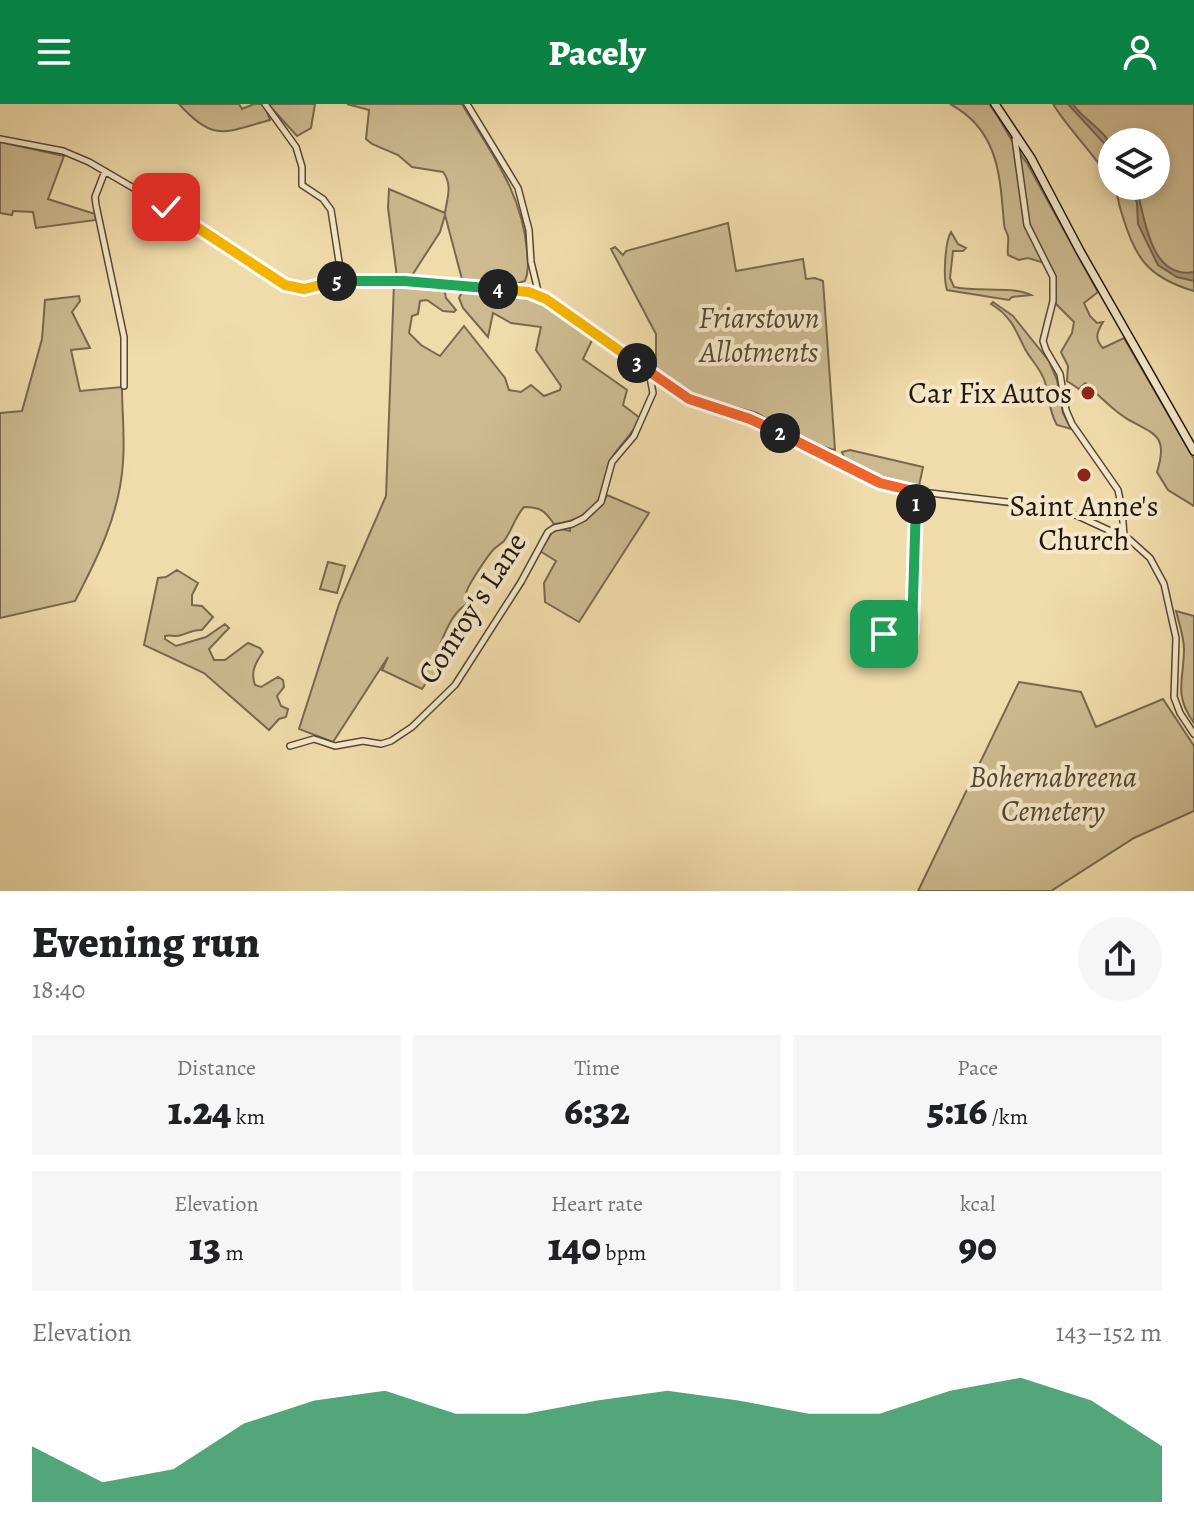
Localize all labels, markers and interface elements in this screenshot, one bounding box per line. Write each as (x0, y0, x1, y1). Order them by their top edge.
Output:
text: Pacely (549, 28, 645, 77)
icon: menu (32, 30, 76, 74)
icon: person (1118, 30, 1162, 74)
map controls (1098, 128, 1170, 200)
button: layers (1098, 128, 1170, 200)
pin (132, 173, 200, 241)
icon: check (144, 185, 188, 229)
pin: 5 (317, 261, 357, 301)
text: 5 (332, 266, 342, 296)
pin: 4 (478, 269, 518, 309)
text: 4 (493, 274, 503, 304)
park label: Friarstown Allotments (698, 298, 819, 372)
pin: 3 (617, 343, 657, 383)
text: 3 (632, 348, 642, 378)
place label: Car Fix Autos (908, 373, 1072, 413)
marker: Car Fix Autos (1079, 384, 1097, 402)
pin: 2 (760, 413, 800, 453)
text: 2 (775, 418, 785, 448)
marker: Saint Anne's Church (1075, 466, 1093, 484)
pin: 1 (896, 484, 936, 524)
place label: Saint Anne's Church (1009, 486, 1159, 560)
text: 1 (912, 489, 920, 519)
street label: Conroy's Lane (408, 525, 536, 691)
pin (850, 600, 918, 668)
icon: arrive (862, 612, 906, 656)
park label: Bohernabreena Cemetery (969, 757, 1137, 831)
text: Evening run (32, 912, 260, 972)
button: share (1078, 917, 1162, 1001)
text: 18:40 (32, 972, 85, 1007)
text: Distance (177, 1053, 256, 1083)
text: Time (574, 1053, 620, 1083)
text: Pace (957, 1053, 998, 1083)
text: 1.24 (168, 1083, 231, 1138)
text: 6:32 (564, 1083, 630, 1138)
text: 5:16 (927, 1083, 987, 1138)
text: km (231, 1102, 265, 1132)
text: /km (987, 1102, 1028, 1132)
text: Elevation (174, 1189, 259, 1219)
text: Heart rate (551, 1189, 643, 1219)
text: kcal (960, 1189, 995, 1219)
text: 13 (189, 1219, 221, 1274)
text: 140 (548, 1219, 601, 1274)
text: 90 (959, 1219, 997, 1274)
text: m (221, 1238, 244, 1268)
text: bpm (601, 1238, 646, 1268)
text: Elevation (32, 1315, 132, 1350)
text: 143–152 m (1056, 1315, 1162, 1350)

